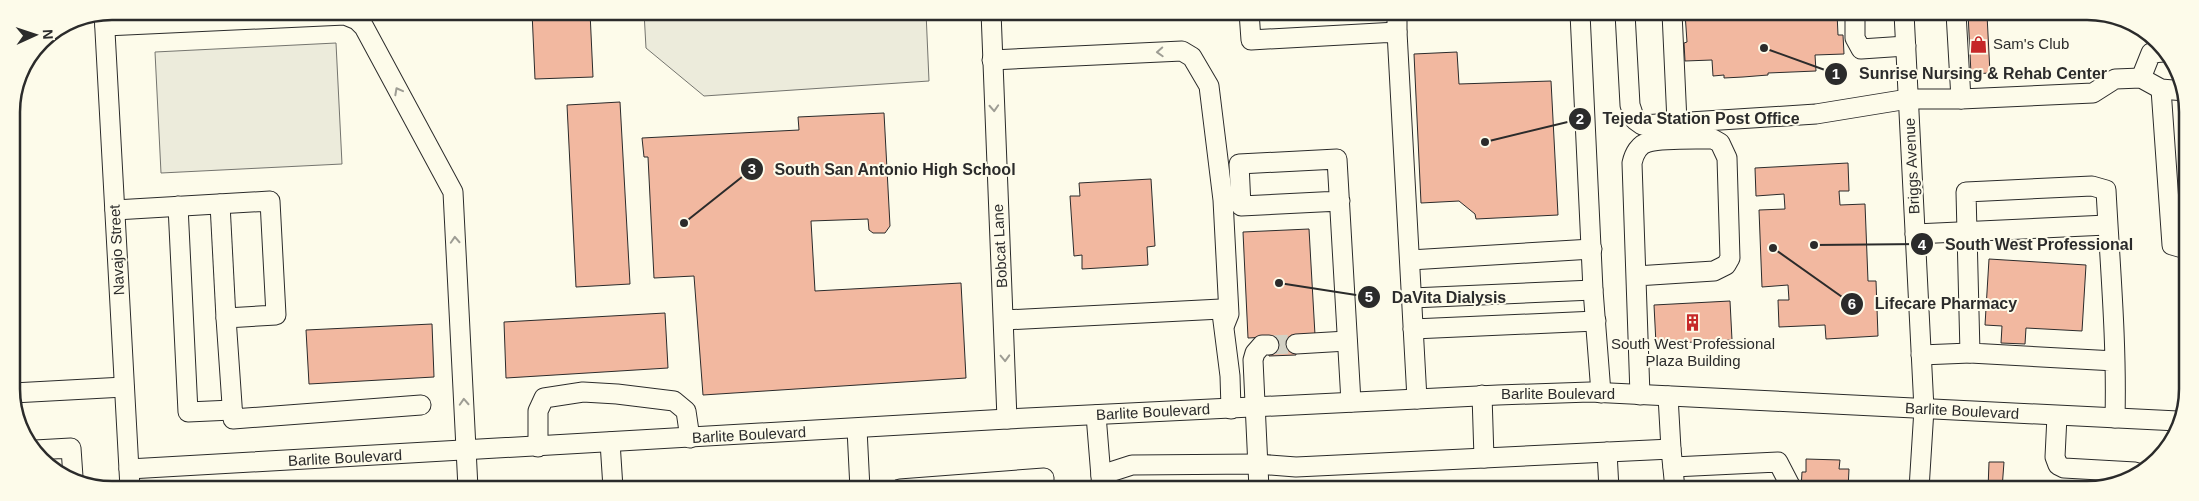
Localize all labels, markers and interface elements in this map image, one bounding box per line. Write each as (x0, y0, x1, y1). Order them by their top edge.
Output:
north arrow (10, 10, 60, 60)
text: N (40, 29, 56, 40)
shop icon: Sam's Club (1969, 34, 1989, 54)
place label: Sam's Club (1993, 35, 2069, 52)
one-way arrow (1156, 47, 1164, 57)
callout: Sunrise Nursing & Rehab Center (1824, 58, 2117, 89)
text: 1 (1832, 65, 1840, 82)
text: Sunrise Nursing & Rehab Center (1859, 65, 2107, 82)
one-way arrow (395, 87, 405, 96)
callout: Tejeda Station Post Office (1567, 103, 1809, 134)
one-way arrow (989, 105, 1000, 113)
text: 2 (1576, 110, 1584, 127)
text: Tejeda Station Post Office (1602, 110, 1800, 127)
street label: Briggs Avenue (1900, 117, 1923, 215)
callout: South San Antonio High School (739, 153, 1026, 184)
text: 3 (748, 160, 756, 177)
text: South San Antonio High School (774, 161, 1016, 178)
street label: Navajo Street (106, 203, 127, 296)
street label: Bobcat Lane (989, 204, 1010, 289)
callout: South West Professional (1910, 229, 2143, 260)
one-way arrow (450, 236, 461, 244)
text: 4 (1918, 236, 1927, 253)
text: South West Professional (1945, 236, 2133, 253)
callout: DaVita Dialysis (1356, 282, 1516, 313)
text: 5 (1365, 288, 1373, 305)
callout: Lifecare Pharmacy (1840, 288, 2027, 319)
text: DaVita Dialysis (1392, 289, 1506, 306)
text: 6 (1848, 295, 1856, 312)
text: Lifecare Pharmacy (1875, 295, 2017, 312)
building icon: South West Professional Plaza Building (1683, 313, 1703, 333)
place label: South West Professional Plaza Building (1611, 335, 1775, 369)
one-way arrow (1000, 354, 1010, 362)
street label: Barlite Boulevard (1501, 385, 1615, 402)
one-way arrow (458, 398, 469, 406)
street label: Barlite Boulevard (1905, 399, 2020, 422)
street label: Barlite Boulevard (1095, 400, 1210, 423)
street label: Barlite Boulevard (691, 423, 806, 446)
street label: Barlite Boulevard (287, 446, 402, 469)

